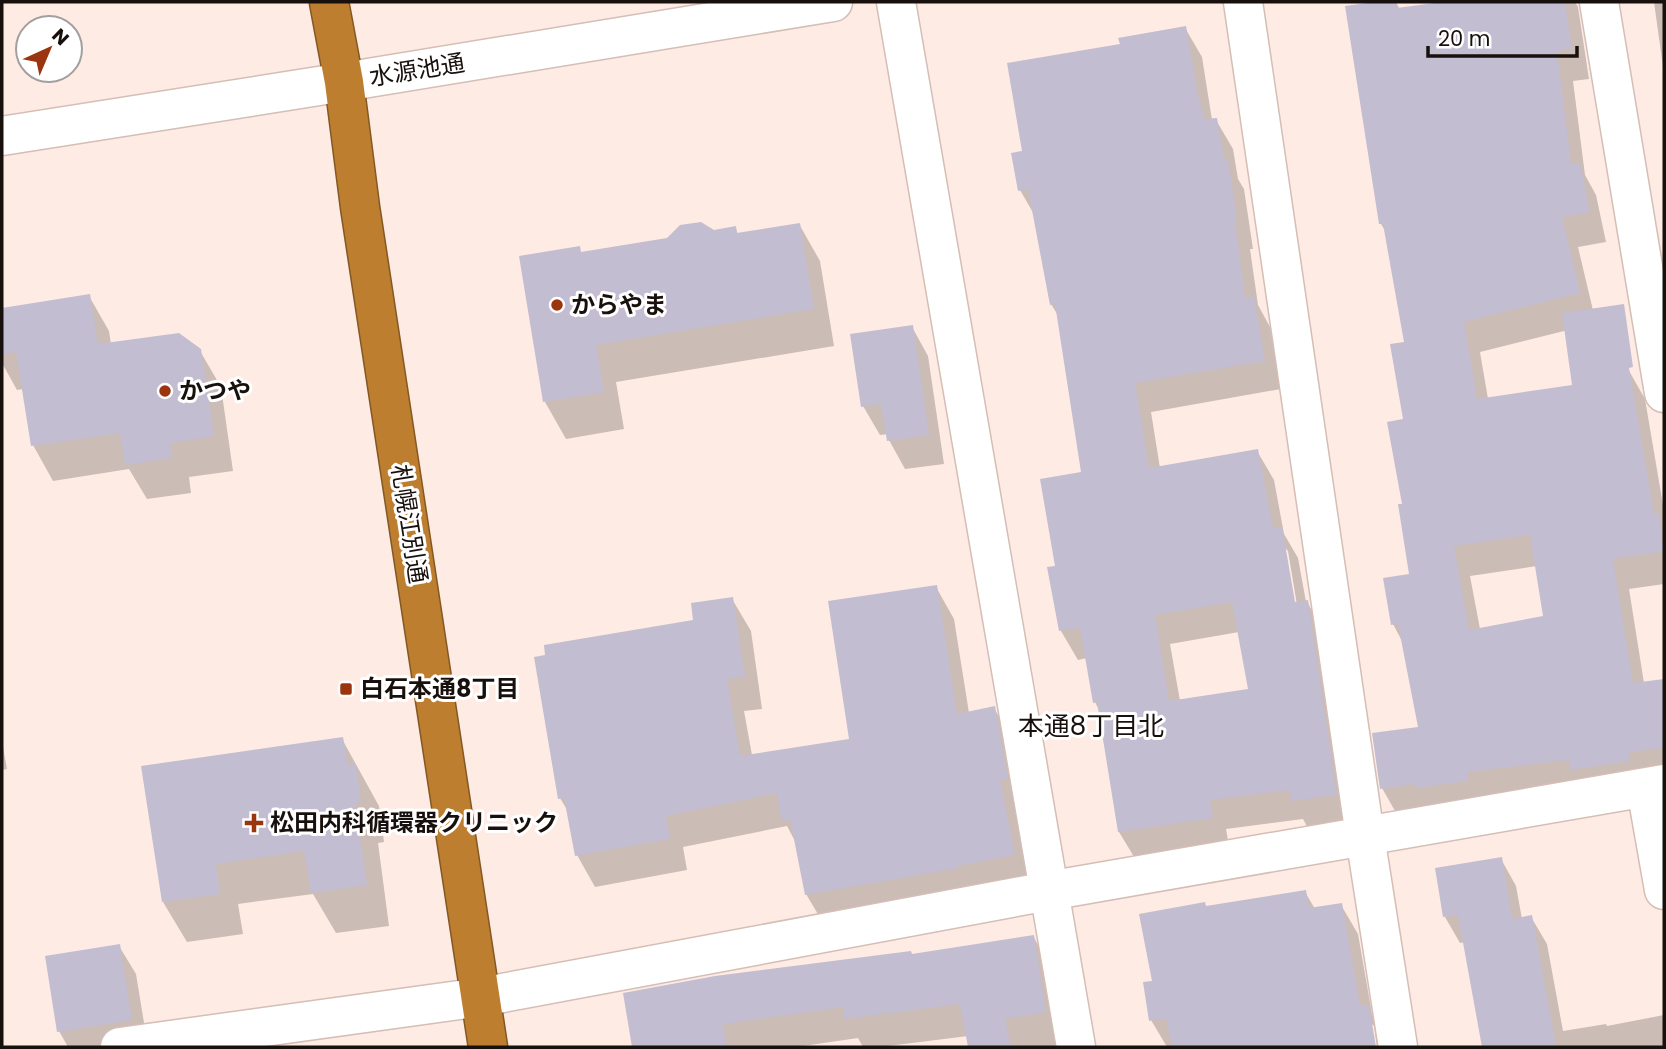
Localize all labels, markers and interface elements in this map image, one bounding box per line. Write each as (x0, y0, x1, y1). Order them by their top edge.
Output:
north arrow (14, 14, 84, 84)
scale bar (1428, 14, 1577, 58)
text: N (46, 22, 75, 52)
text: 20 m (1438, 24, 1491, 53)
street label: 水源池通 (367, 46, 467, 93)
place label: からやま (571, 288, 667, 321)
marker: からやま (549, 297, 565, 313)
place label: かつや (179, 374, 251, 407)
marker: かつや (157, 383, 173, 399)
street label: 札幌江別通 (384, 462, 435, 586)
place label: 白石本通8丁目 (360, 672, 520, 705)
marker: 白石本通8丁目 (338, 681, 354, 697)
district label: 本通8丁目北 (1018, 708, 1164, 744)
place label: 松田内科循環器クリニック (270, 806, 558, 839)
marker: 松田内科循環器クリニック (244, 813, 264, 833)

